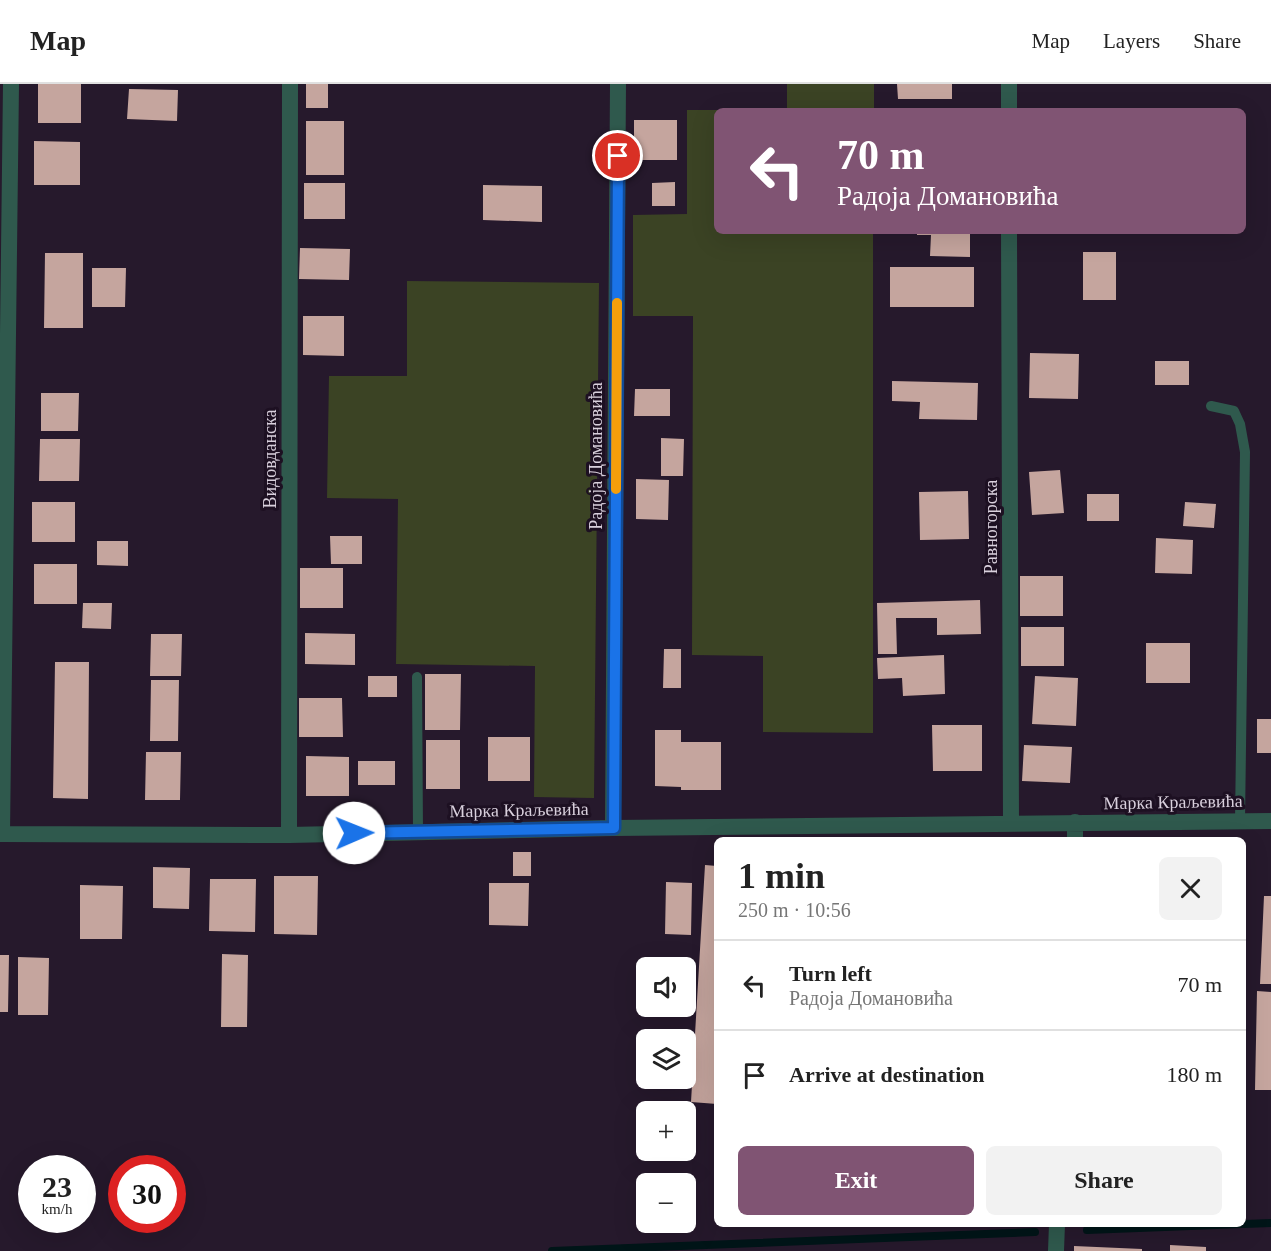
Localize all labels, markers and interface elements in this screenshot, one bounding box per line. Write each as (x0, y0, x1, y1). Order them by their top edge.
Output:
text: Map (30, 25, 86, 56)
text: Map (1032, 29, 1070, 53)
text: Layers (1103, 29, 1160, 53)
text: Share (1193, 29, 1241, 53)
pin (592, 130, 643, 181)
icon: left (738, 132, 816, 210)
text: 70 m (837, 132, 925, 178)
icon: arrive (601, 139, 634, 172)
text: Радоја Домановића (837, 181, 1058, 211)
street label: Радоја Домановића (586, 382, 606, 530)
street label: Видовданска (260, 409, 280, 509)
street label: Равногорска (981, 480, 1001, 574)
street label: Марка Краљевића (1103, 791, 1243, 813)
street label: Марка Краљевића (449, 799, 589, 821)
position arrow (322, 801, 386, 865)
text: 1 min (738, 856, 825, 896)
button: close (1159, 857, 1222, 920)
text: 250 m · 10:56 (738, 899, 851, 921)
map controls (636, 957, 696, 1233)
button: sound (636, 957, 696, 1017)
text: Turn left (789, 961, 872, 986)
icon: left (738, 969, 771, 1002)
text: 70 m (1177, 972, 1222, 997)
text: Радоја Домановића (789, 987, 953, 1009)
button: layers (636, 1029, 696, 1089)
icon: arrive (738, 1059, 771, 1092)
text: Arrive at destination (789, 1062, 985, 1087)
text: 180 m (1166, 1062, 1222, 1087)
button: + (636, 1101, 696, 1161)
button: Exit (738, 1146, 974, 1215)
button: Share (986, 1146, 1222, 1215)
speed limit sign: 30 (108, 1155, 186, 1233)
text: 23 (42, 1170, 72, 1203)
button: − (636, 1173, 696, 1233)
text: km/h (42, 1201, 72, 1217)

